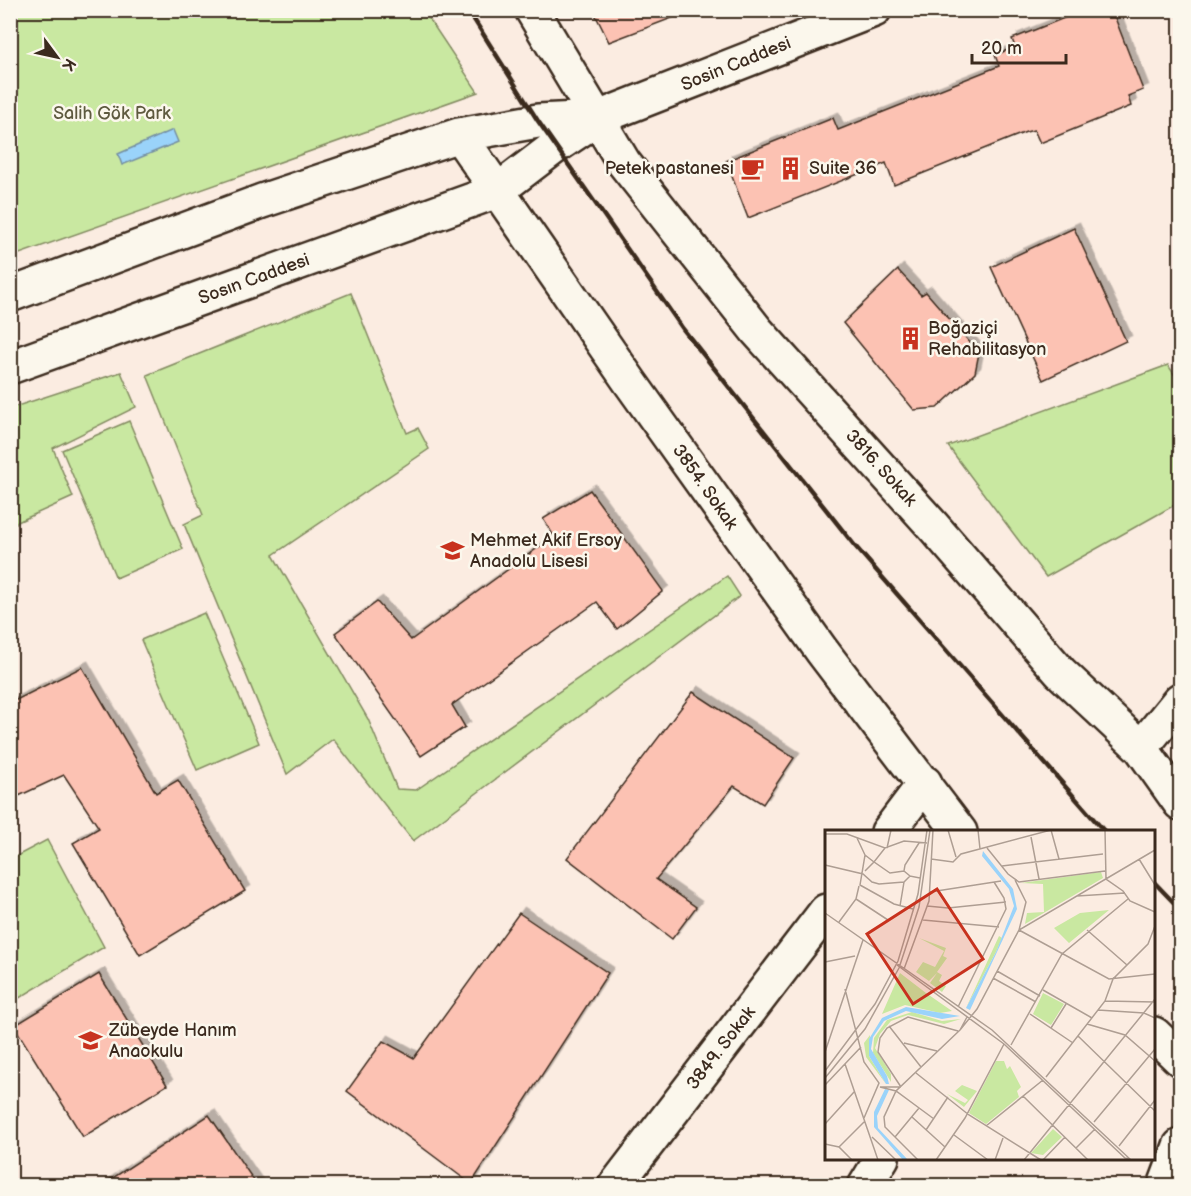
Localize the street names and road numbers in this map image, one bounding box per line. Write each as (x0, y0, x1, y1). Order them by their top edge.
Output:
street label: Sosin Caddesi (678, 32, 794, 96)
street label: Sosın Caddesi (196, 249, 312, 309)
street label: 3816. Sokak (841, 425, 921, 511)
street label: 3854. Sokak (668, 440, 742, 534)
street label: 3849. Sokak (682, 1002, 760, 1094)

